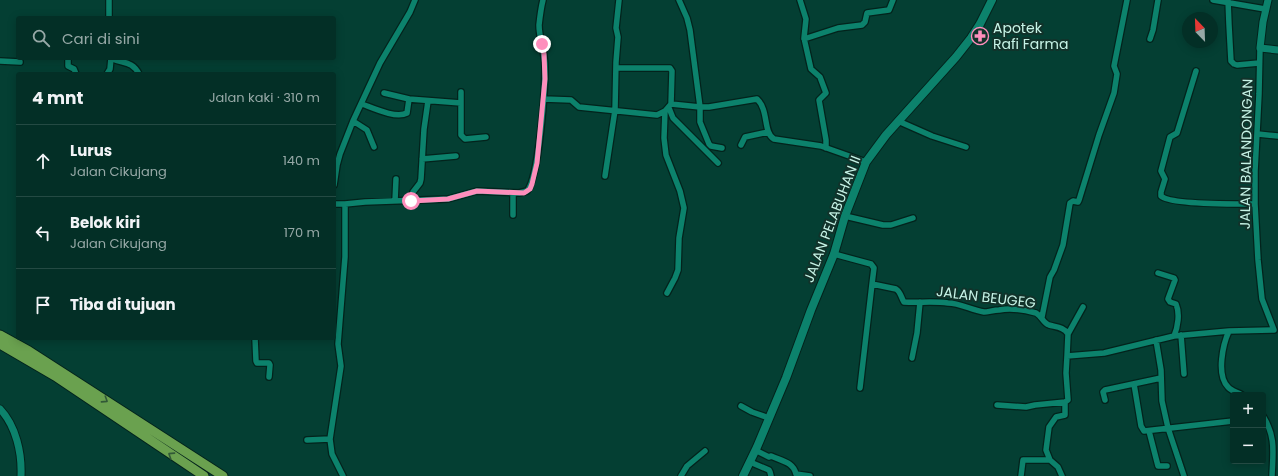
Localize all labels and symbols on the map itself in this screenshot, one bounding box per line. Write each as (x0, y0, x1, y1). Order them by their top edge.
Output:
north arrow (1182, 12, 1218, 48)
place label: Apotek Rafi Farma (993, 18, 1068, 54)
pharmacy icon: Apotek Rafi Farma (970, 26, 990, 46)
route end (533, 35, 551, 53)
street label: JALAN BALANDONGAN (1235, 79, 1257, 229)
street label: JALAN PELABUHAN II (799, 153, 865, 285)
route start (402, 192, 420, 210)
street label: JALAN BEUGEG (935, 281, 1037, 313)
one-way arrow (100, 395, 107, 402)
one-way arrow (169, 453, 176, 460)

